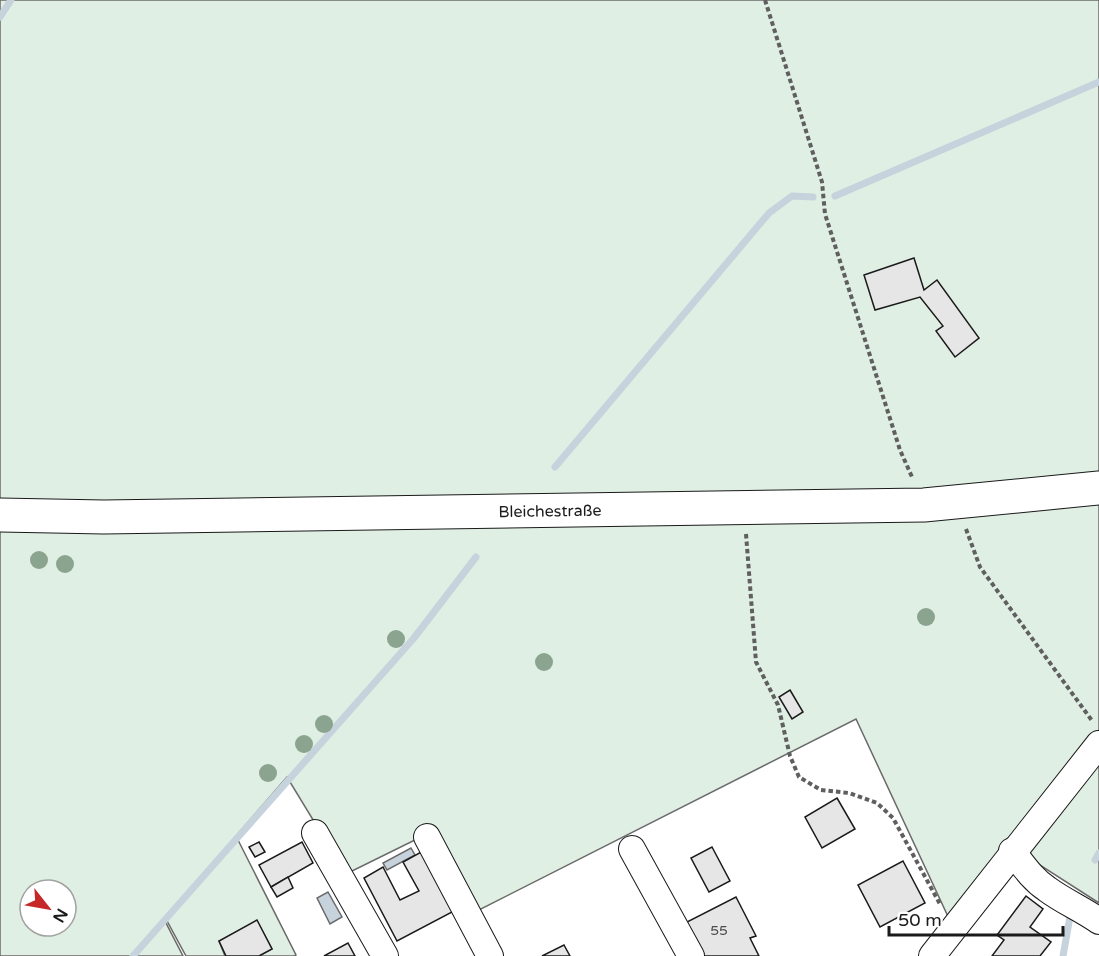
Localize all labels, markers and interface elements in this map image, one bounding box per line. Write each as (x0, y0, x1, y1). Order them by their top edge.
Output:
street label: Bleichestraße (498, 501, 602, 522)
north arrow (18, 878, 78, 938)
scale bar (889, 899, 1063, 937)
text: N (48, 905, 72, 926)
text: 50 m (898, 909, 942, 931)
house number: 55 (710, 922, 728, 939)

